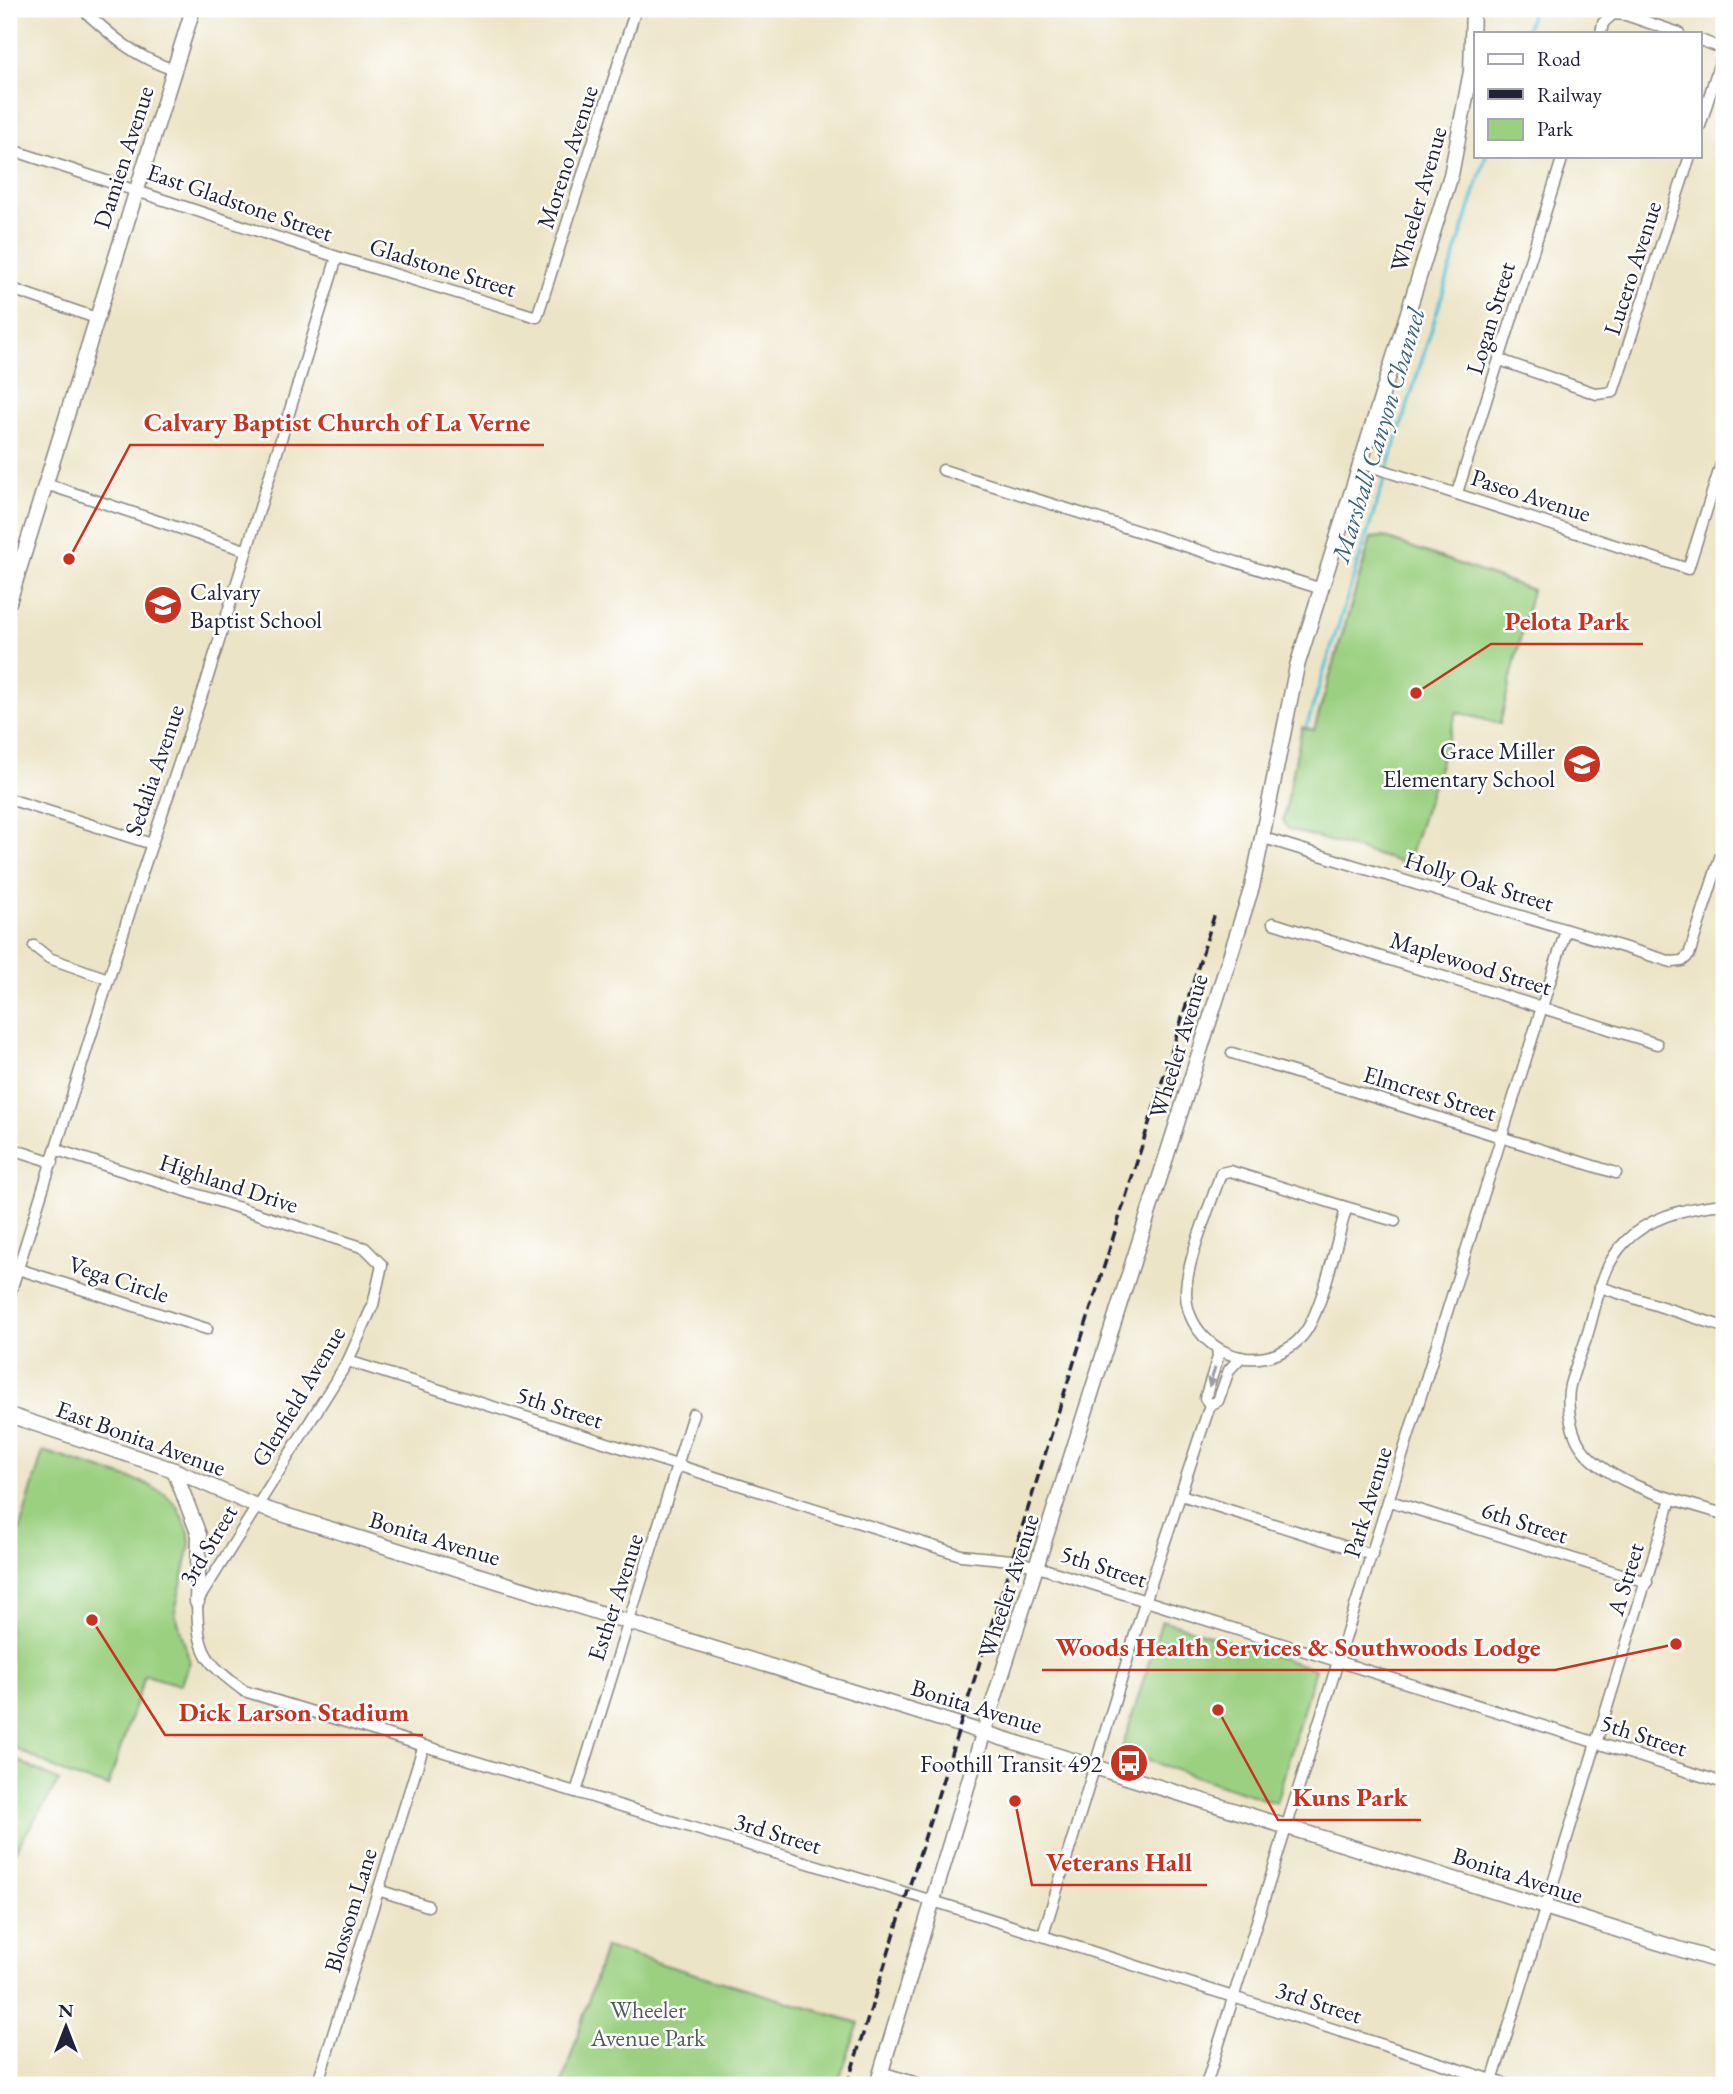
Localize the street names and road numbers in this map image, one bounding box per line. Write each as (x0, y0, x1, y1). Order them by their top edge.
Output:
street label: Damien Avenue (85, 82, 161, 232)
street label: Moreno Avenue (529, 82, 605, 232)
street label: Wheeler Avenue (1382, 123, 1454, 275)
street label: East Gladstone Street (143, 156, 337, 248)
street label: Lucero Avenue (1596, 197, 1668, 339)
street label: Gladstone Street (366, 230, 521, 304)
street label: Logan Street (1458, 258, 1522, 378)
street label: Paseo Avenue (1467, 461, 1595, 529)
street label: Sedalia Avenue (117, 700, 191, 840)
street label: Holly Oak Street (1401, 844, 1558, 919)
street label: Maplewood Street (1387, 924, 1556, 1002)
street label: Wheeler Avenue (1141, 970, 1215, 1122)
street label: Elmcrest Street (1360, 1058, 1501, 1128)
street label: Highland Drive (156, 1146, 302, 1220)
street label: Vega Circle (65, 1248, 173, 1310)
street label: Glenfield Avenue (244, 1320, 352, 1472)
street label: 5th Street (513, 1379, 608, 1436)
street label: East Bonita Avenue (52, 1393, 230, 1483)
street label: Park Avenue (1335, 1443, 1399, 1561)
street label: 6th Street (1478, 1494, 1573, 1551)
street label: 3rd Street (172, 1498, 244, 1591)
street label: Bonita Avenue (366, 1503, 504, 1573)
street label: Wheeler Avenue (970, 1510, 1046, 1662)
street label: Esther Avenue (580, 1529, 650, 1665)
street label: 5th Street (1057, 1538, 1152, 1595)
street label: A Street (1599, 1539, 1651, 1620)
street label: Bonita Avenue (908, 1671, 1046, 1741)
street label: 5th Street (1597, 1707, 1692, 1764)
street label: 3rd Street (731, 1805, 826, 1861)
street label: Bonita Avenue (1449, 1839, 1587, 1911)
street label: Blossom Lane (316, 1844, 384, 1976)
street label: 3rd Street (1272, 1973, 1367, 2031)

